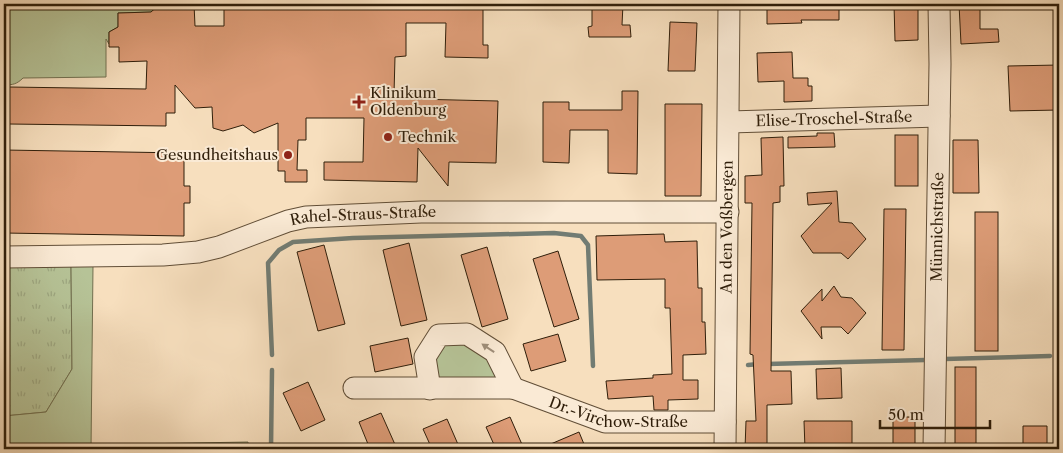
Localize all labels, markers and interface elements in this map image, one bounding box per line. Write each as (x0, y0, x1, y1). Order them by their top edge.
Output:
place label: Klinikum Oldenburg (370, 83, 446, 119)
marker: Klinikum Oldenburg (352, 95, 366, 109)
street label: Elise-Troschel-Straße (755, 107, 912, 130)
place label: Technik (398, 127, 457, 146)
marker: Technik (382, 131, 394, 143)
place label: Gesundheitshaus (156, 145, 278, 164)
marker: Gesundheitshaus (282, 149, 294, 161)
street label: An den Voßbergen (716, 160, 737, 295)
street label: Münnichstraße (927, 172, 947, 282)
street label: Rahel-Straus-Straße (288, 202, 436, 229)
one-way arrow (482, 343, 495, 352)
street label: Dr.-Virchow-Straße (546, 392, 688, 431)
scale bar (880, 398, 990, 430)
text: 50 m (888, 405, 924, 424)

